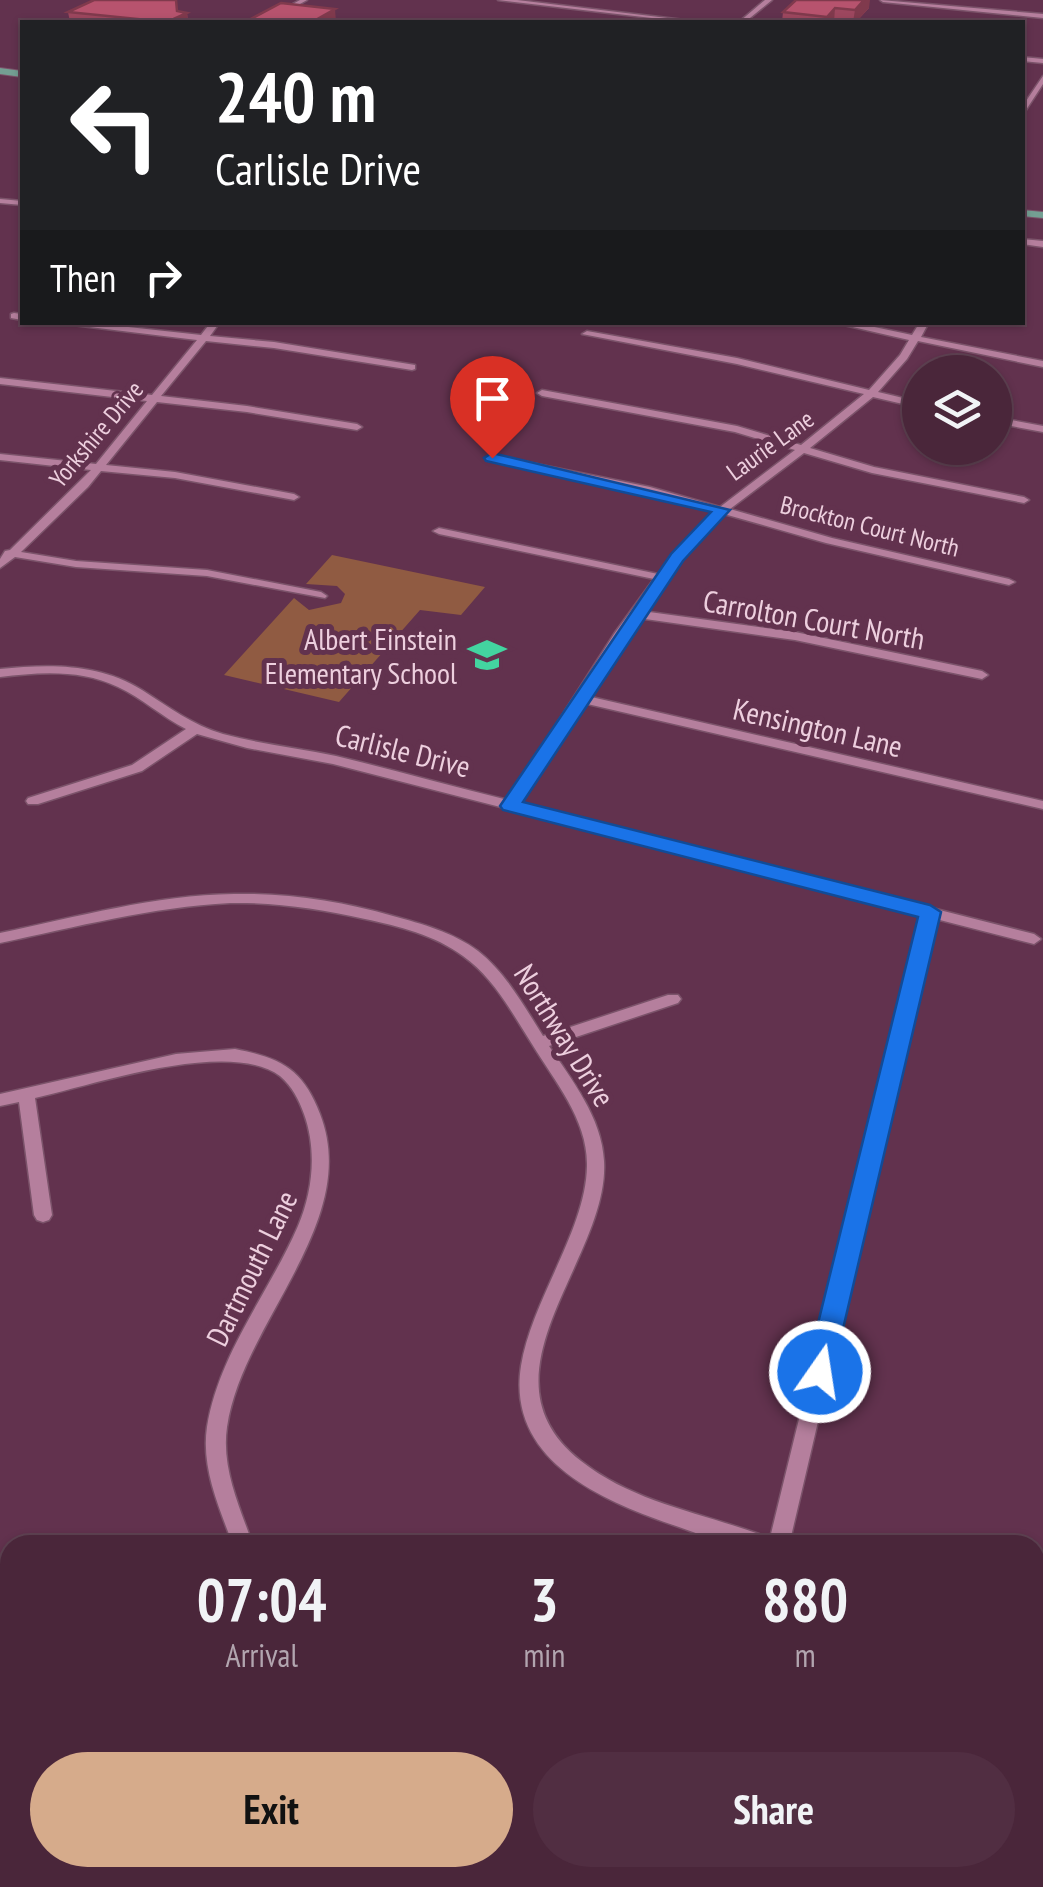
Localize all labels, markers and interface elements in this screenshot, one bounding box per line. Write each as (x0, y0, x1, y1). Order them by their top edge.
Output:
text: 240 m (215, 51, 376, 141)
icon: left (50, 60, 180, 190)
text: Carlisle Drive (215, 139, 421, 197)
icon: right (136, 250, 191, 305)
text: Then (50, 253, 116, 302)
map controls (902, 355, 1012, 465)
button: layers (902, 355, 1012, 465)
pin (450, 356, 535, 459)
icon: arrive (465, 371, 520, 426)
street label: Yorkshire Drive (42, 374, 150, 494)
street label: Laurie Lane (720, 403, 820, 487)
street label: Brockton Court North (777, 488, 963, 564)
street label: Carrolton Court North (700, 580, 928, 658)
place label: Albert Einstein Elementary School (265, 619, 457, 692)
school or university icon: Albert Einstein Elementary School (466, 634, 508, 676)
street label: Kensington Lane (730, 689, 906, 765)
street label: Carlisle Drive (332, 714, 474, 786)
street label: Northway Drive (506, 957, 624, 1113)
street label: Dartmouth Lane (197, 1184, 305, 1352)
position arrow (768, 1320, 872, 1424)
text: 07:04 (197, 1560, 327, 1638)
text: 3 (530, 1560, 559, 1638)
text: 880 (762, 1560, 848, 1638)
text: Arrival (226, 1634, 298, 1676)
text: min (523, 1634, 565, 1676)
text: m (795, 1634, 816, 1676)
button: Exit (30, 1752, 513, 1867)
button: Share (533, 1752, 1015, 1867)

